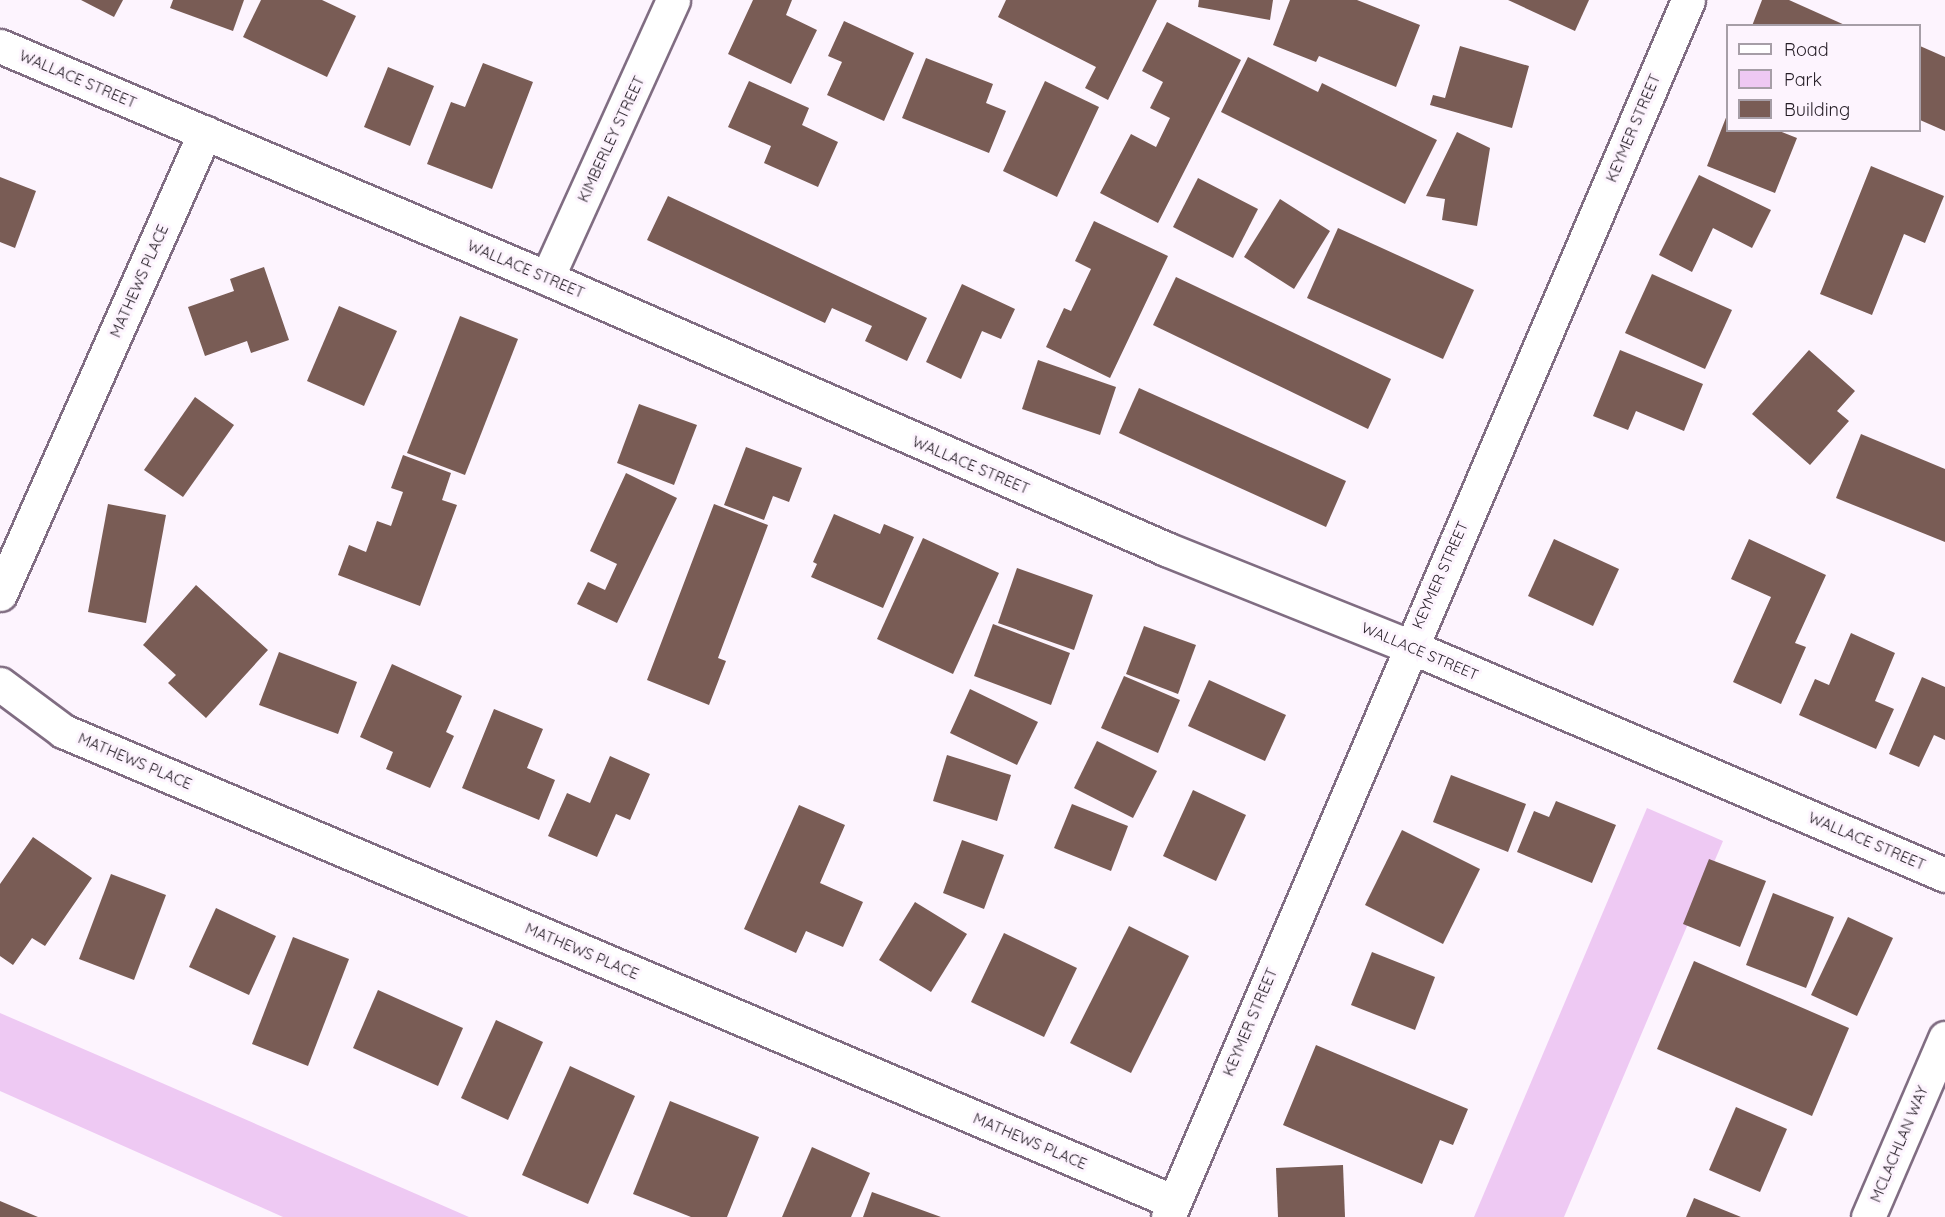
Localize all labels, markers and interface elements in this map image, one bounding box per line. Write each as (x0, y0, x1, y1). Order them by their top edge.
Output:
legend (1726, 24, 1921, 132)
text: Road (1784, 38, 1829, 61)
street label: WALLACE STREET (17, 46, 139, 112)
text: Park (1784, 68, 1822, 91)
street label: KEYMER STREET (1602, 71, 1664, 185)
street label: KIMBERLEY STREET (574, 73, 648, 205)
text: Building (1784, 98, 1850, 121)
street label: MATHEWS PLACE (106, 222, 172, 340)
street label: WALLACE STREET (465, 236, 587, 302)
street label: WALLACE STREET (910, 432, 1032, 498)
street label: KEYMER STREET (1408, 518, 1472, 632)
street label: WALLACE STREET (1359, 618, 1481, 684)
street label: MATHEWS PLACE (76, 729, 194, 793)
street label: WALLACE STREET (1806, 808, 1928, 874)
street label: MATHEWS PLACE (523, 919, 641, 983)
street label: KEYMER STREET (1219, 965, 1281, 1079)
street label: MCLACHLAN WAY (1866, 1083, 1932, 1205)
street label: MATHEWS PLACE (971, 1109, 1089, 1173)

